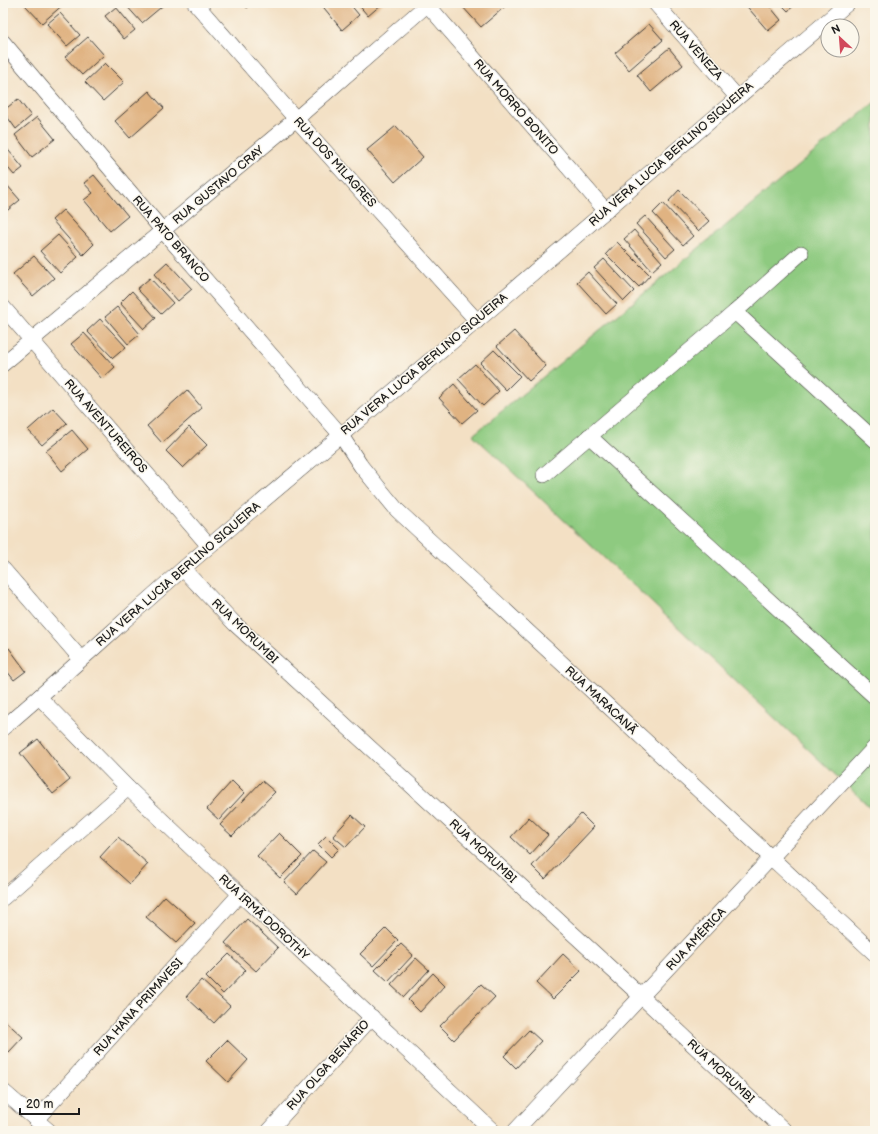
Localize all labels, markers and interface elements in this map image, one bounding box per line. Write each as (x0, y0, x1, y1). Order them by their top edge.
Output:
street label: RUA VENEZA (666, 17, 726, 84)
north arrow (820, 18, 860, 58)
text: N (829, 22, 842, 37)
street label: RUA MORRO BONITO (470, 56, 561, 158)
street label: RUA VERA LUCIA BERLINO SIQUEIRA (586, 78, 757, 230)
street label: RUA DOS MILAGRES (290, 114, 379, 211)
street label: RUA GUSTAVO CRAY (170, 142, 268, 228)
street label: RUA PATO BRANCO (129, 193, 212, 286)
street label: RUA VERA LUCIA BERLINO SIQUEIRA (338, 290, 511, 439)
street label: RUA AVENTUREIROS (61, 376, 150, 476)
street label: RUA VERA LUCIA BERLINO SIQUEIRA (93, 498, 264, 650)
street label: RUA MORUMBI (208, 596, 281, 667)
street label: RUA MARACANÃ (562, 662, 641, 738)
street label: RUA MORUMBI (446, 816, 520, 887)
street label: RUA IRMÃ DOROTHY (215, 871, 314, 964)
street label: RUA AMÉRICA (663, 903, 730, 974)
street label: RUA HANA PRIMAVESI (91, 955, 186, 1059)
street label: RUA OLGA BENÁRIO (282, 1016, 373, 1114)
street label: RUA MORUMBI (684, 1036, 758, 1107)
scale bar (20, 1090, 79, 1116)
text: 20 m (26, 1097, 53, 1112)

